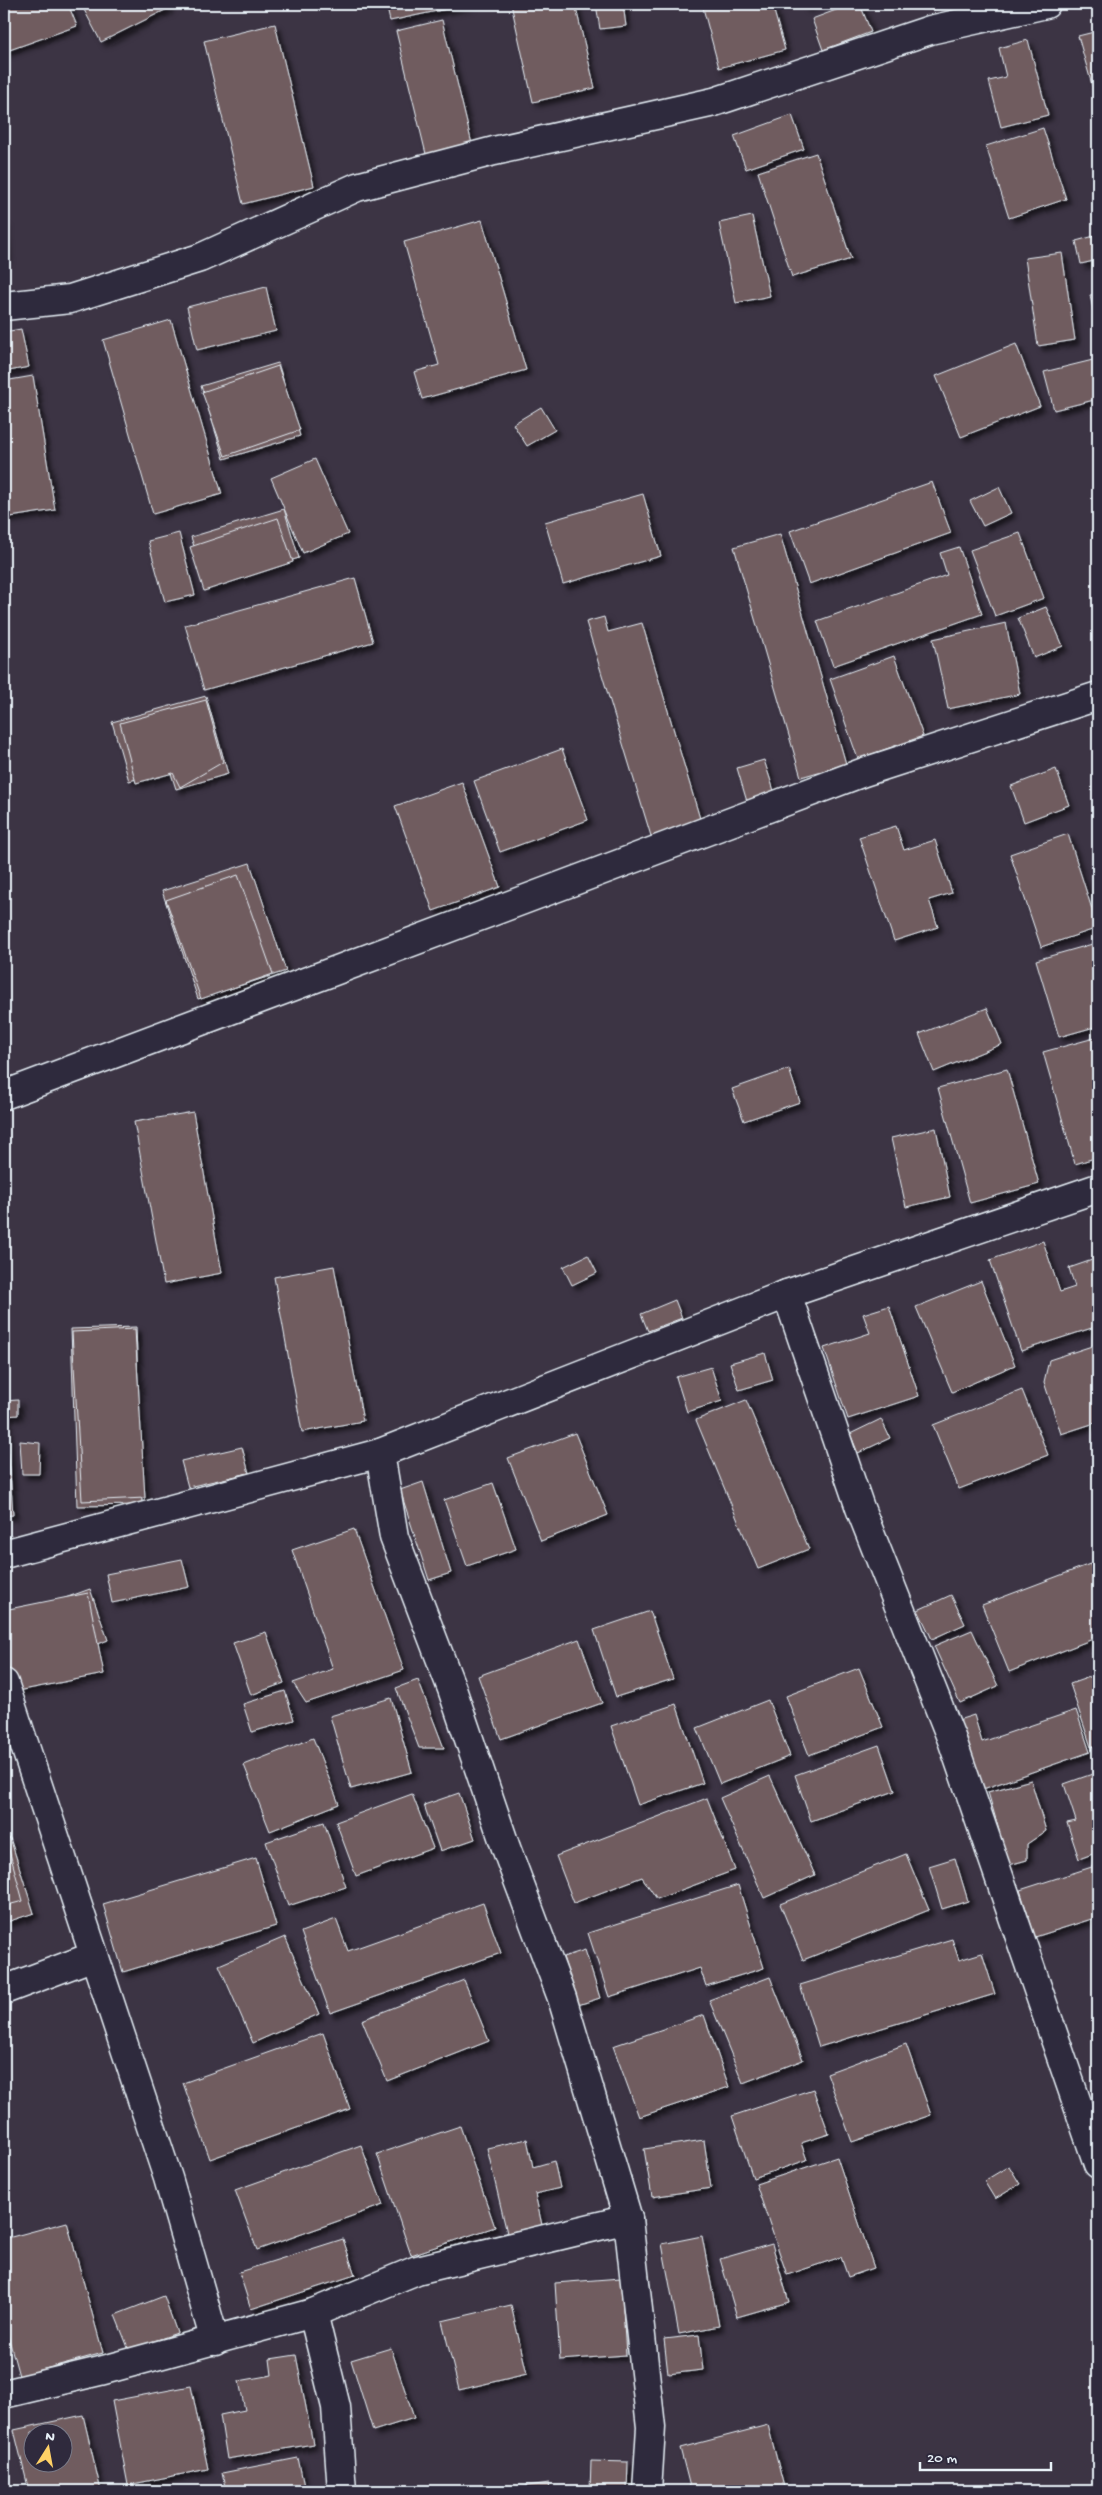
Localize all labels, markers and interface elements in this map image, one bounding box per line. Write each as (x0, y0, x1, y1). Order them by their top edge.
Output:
north arrow (22, 2422, 72, 2472)
text: N (44, 2428, 56, 2447)
scale bar (920, 2440, 1051, 2472)
text: 20 m (927, 2450, 957, 2468)

